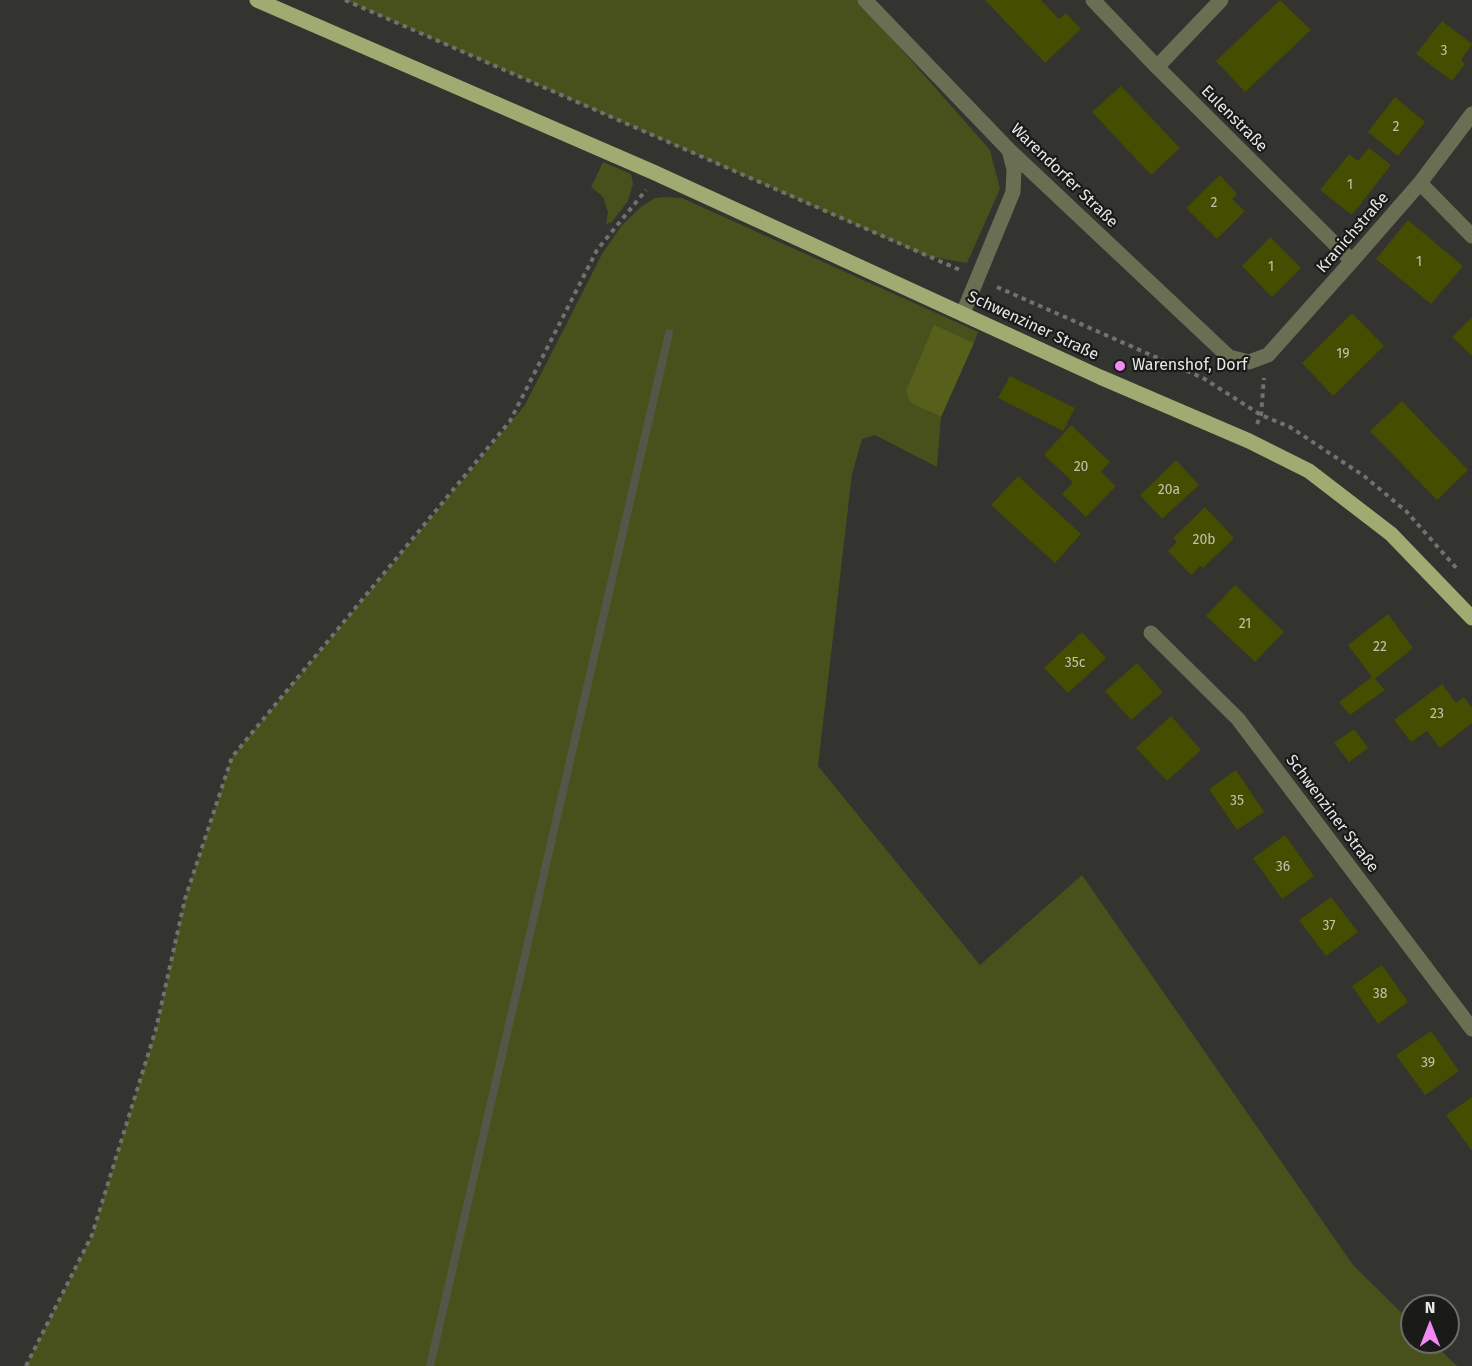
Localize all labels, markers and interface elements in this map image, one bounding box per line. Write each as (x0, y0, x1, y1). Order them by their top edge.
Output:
house number: 3 (1441, 43, 1447, 59)
street label: Eulenstraße (1197, 82, 1271, 156)
house number: 2 (1393, 119, 1399, 135)
street label: Warendorfer Straße (1006, 120, 1122, 232)
house number: 1 (1347, 177, 1353, 193)
street label: Kranichstraße (1313, 189, 1393, 277)
house number: 2 (1211, 195, 1217, 211)
house number: 1 (1416, 254, 1422, 270)
house number: 1 (1268, 259, 1274, 275)
street label: Schwenziner Straße (964, 287, 1102, 365)
house number: 19 (1336, 346, 1350, 362)
place label: Warenshof, Dorf (1132, 356, 1247, 376)
marker: Warenshof, Dorf (1113, 359, 1127, 373)
house number: 20 (1074, 459, 1088, 475)
house number: 20a (1158, 482, 1180, 498)
house number: 20b (1192, 532, 1216, 548)
house number: 21 (1239, 616, 1251, 632)
house number: 22 (1373, 639, 1387, 655)
house number: 35c (1065, 655, 1085, 671)
house number: 23 (1430, 706, 1444, 722)
street label: Schwenziner Straße (1281, 751, 1383, 877)
house number: 35 (1230, 793, 1244, 809)
house number: 36 (1276, 859, 1290, 875)
house number: 37 (1322, 918, 1336, 934)
house number: 38 (1373, 986, 1387, 1002)
house number: 39 (1421, 1055, 1435, 1071)
north arrow (1400, 1294, 1460, 1354)
text: N (1425, 1298, 1435, 1317)

